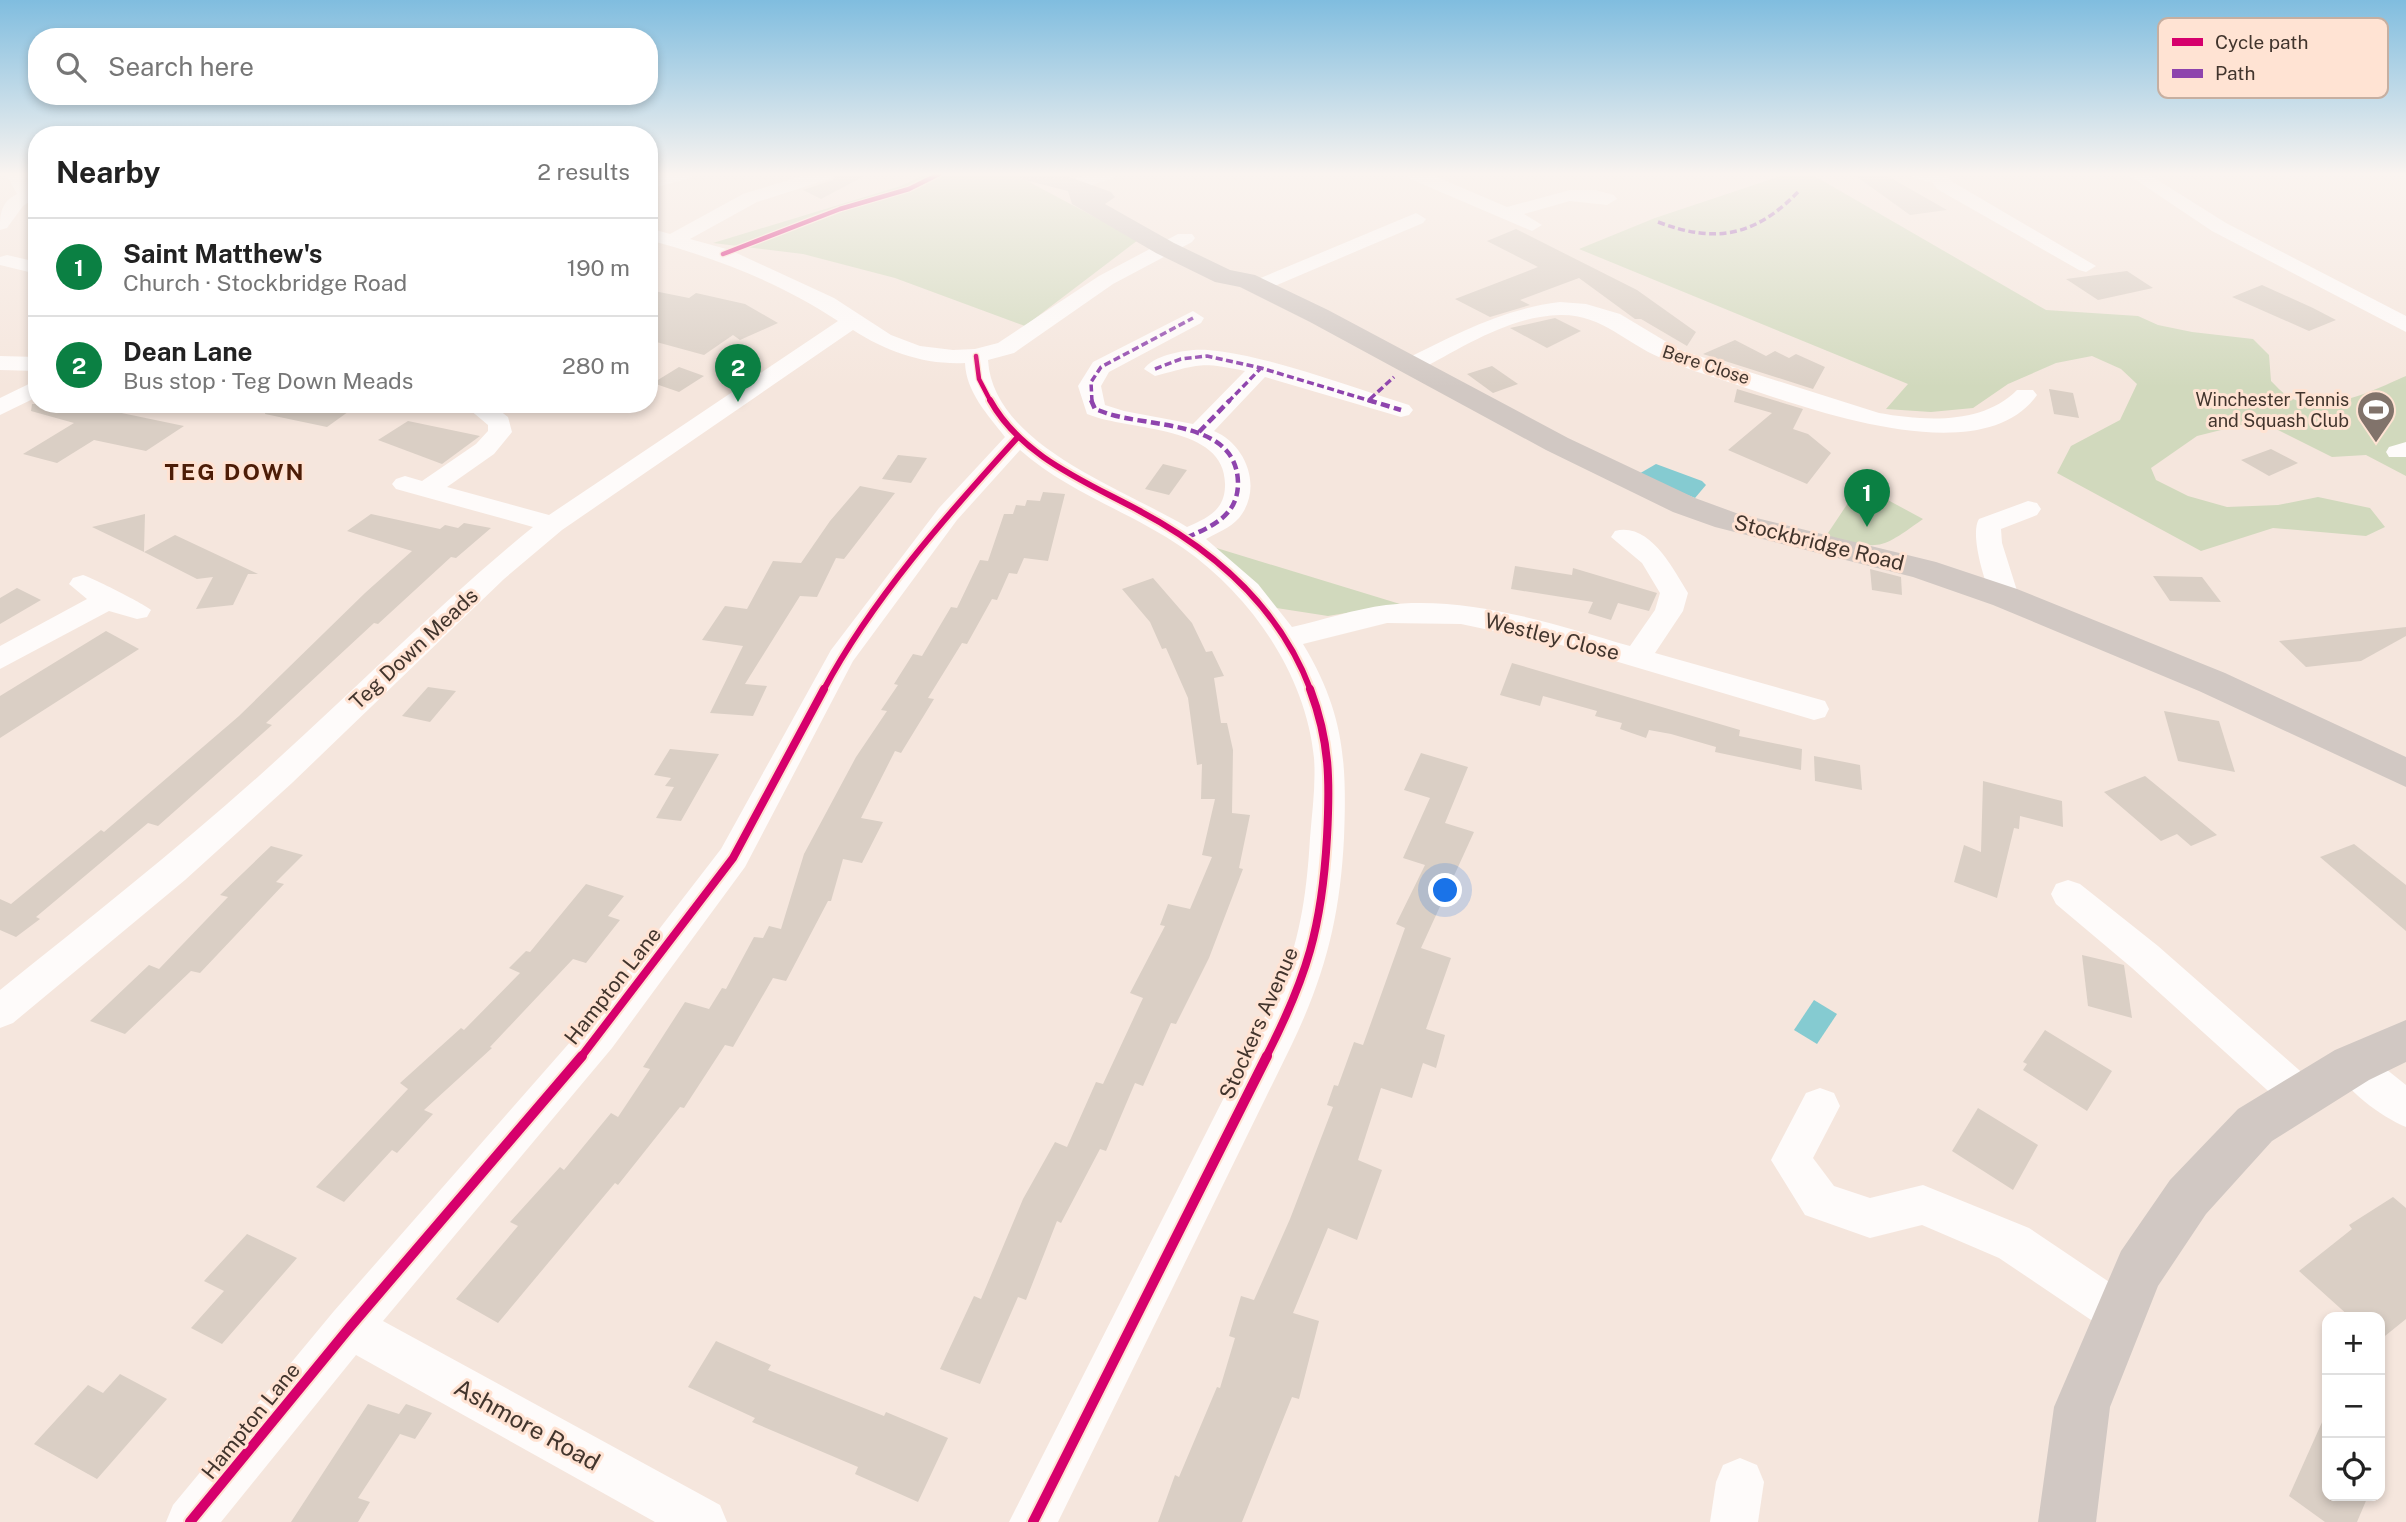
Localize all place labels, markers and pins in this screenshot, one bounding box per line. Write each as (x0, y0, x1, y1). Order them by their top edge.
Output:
pin: 2 (715, 344, 761, 402)
place label: Winchester Tennis and Squash Club (2195, 389, 2349, 431)
sports icon: Winchester Tennis and Squash Club (2355, 389, 2397, 444)
pin: 1 (1844, 469, 1890, 527)

